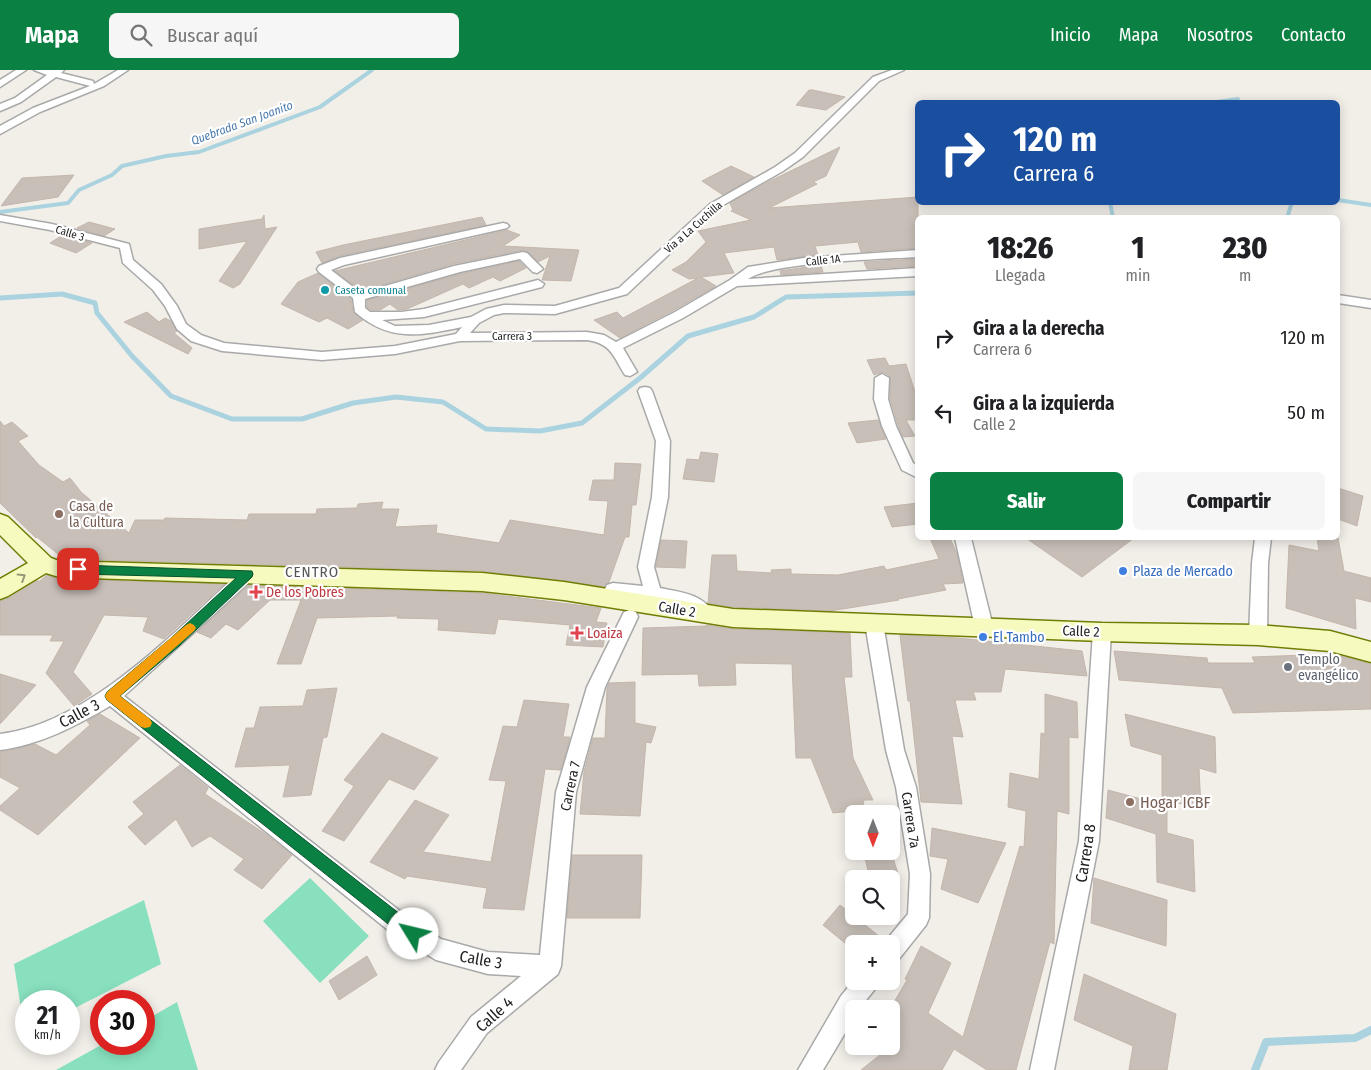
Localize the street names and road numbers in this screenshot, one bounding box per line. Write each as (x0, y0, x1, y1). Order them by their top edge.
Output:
street label: Via a La Cuchilla (662, 199, 725, 256)
street label: Calle 3 (54, 223, 86, 244)
street label: Calle 1A (805, 252, 841, 269)
street label: Carrera 3 (492, 330, 532, 343)
street label: Calle 2 (657, 598, 697, 621)
street label: Calle 2 (1062, 622, 1100, 641)
street label: Calle 3 (56, 695, 103, 732)
street label: Carrera 7 (557, 759, 584, 813)
street label: Carrera 7a (898, 791, 923, 850)
street label: Carrera 8 (1071, 822, 1100, 884)
street label: Calle 3 (458, 946, 504, 973)
street label: Calle 4 (472, 993, 517, 1036)

